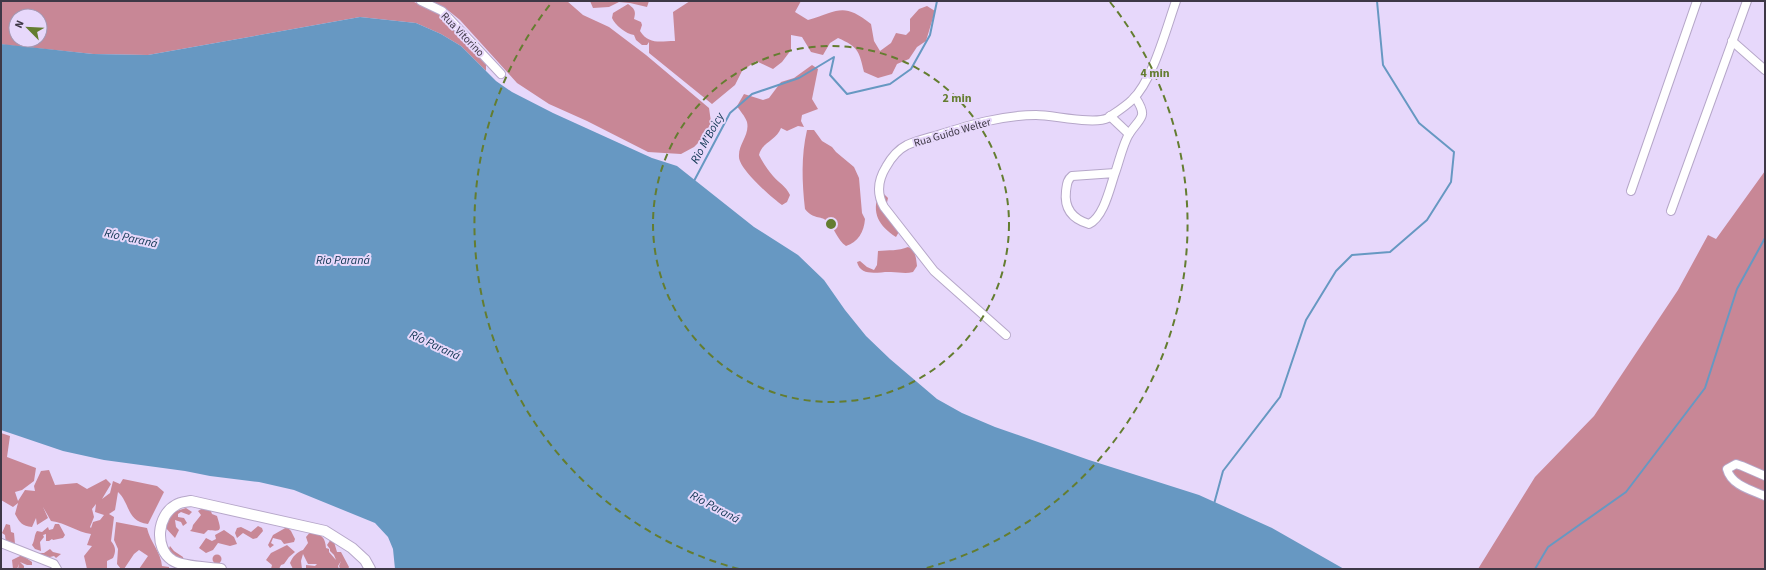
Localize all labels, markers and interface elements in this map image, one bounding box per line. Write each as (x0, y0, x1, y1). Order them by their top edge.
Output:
north arrow (8, 8, 48, 48)
street label: Rua Vitorino (438, 9, 488, 60)
text: N (11, 18, 28, 31)
text: 4 min (1140, 65, 1170, 82)
text: 2 min (942, 90, 972, 107)
water label: Rio M'Boicy (686, 109, 729, 167)
street label: Rua Guido Welter (912, 114, 993, 151)
centre of rings (824, 217, 838, 231)
water label: Río Paraná (103, 225, 160, 253)
water label: Rio Paraná (316, 252, 371, 269)
water label: Río Paraná (407, 326, 463, 365)
water label: Río Paraná (687, 487, 743, 528)

